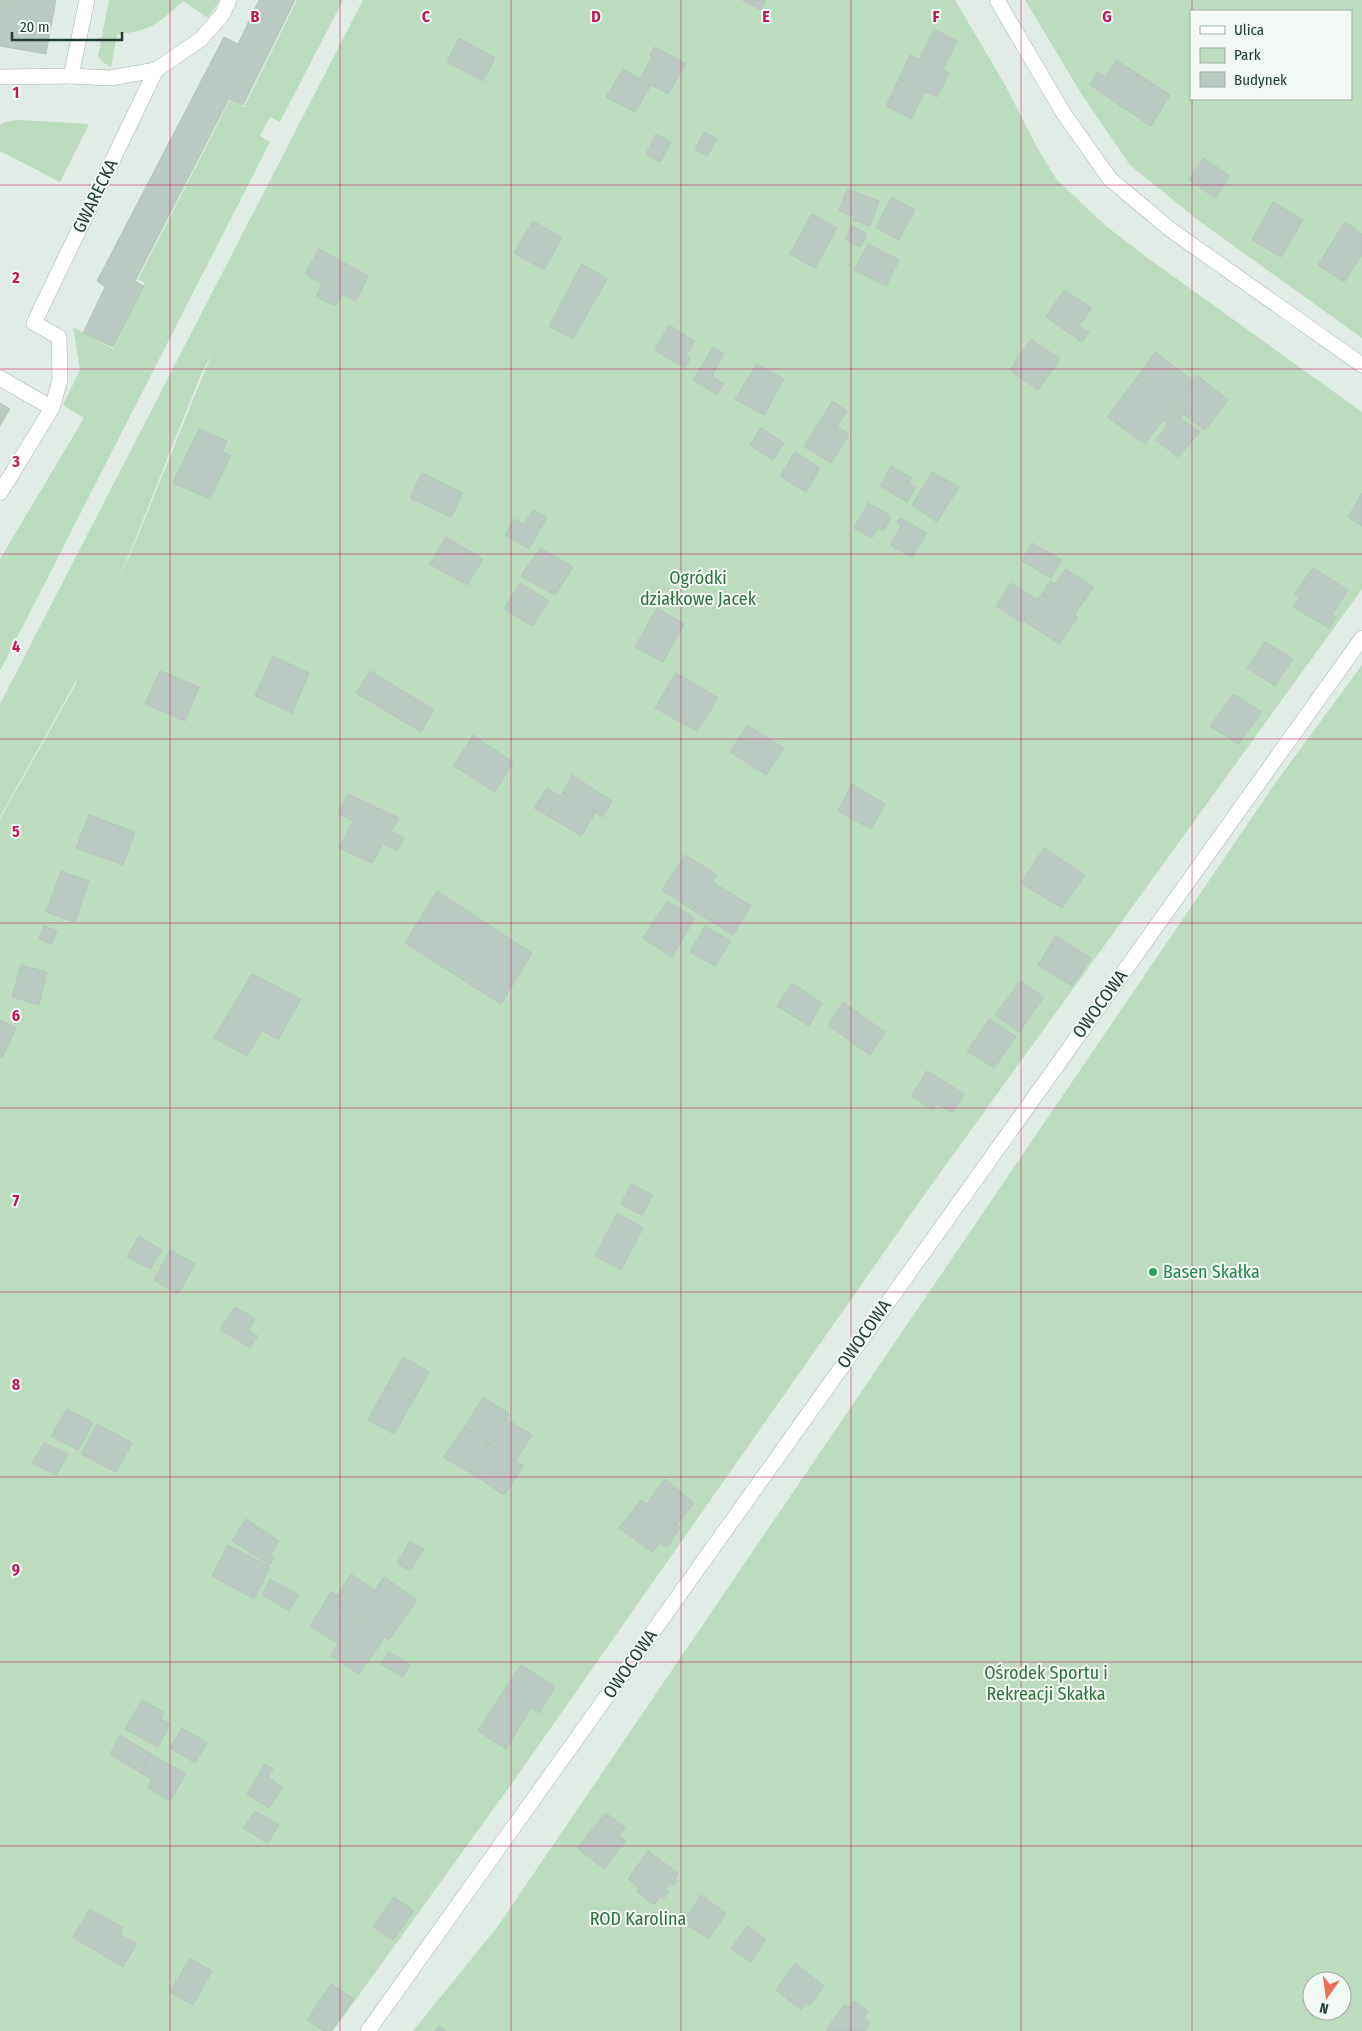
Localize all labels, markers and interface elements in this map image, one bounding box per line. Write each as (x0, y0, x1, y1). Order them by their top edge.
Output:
text: B (251, 7, 260, 26)
text: C (422, 7, 431, 26)
text: D (591, 7, 601, 26)
text: E (762, 7, 770, 26)
text: F (932, 7, 940, 26)
text: G (1102, 7, 1112, 26)
scale bar (12, 10, 122, 42)
legend (1190, 10, 1352, 100)
text: 20 m (20, 18, 50, 36)
text: Ulica (1234, 21, 1264, 39)
text: Park (1234, 46, 1261, 64)
text: Budynek (1234, 71, 1287, 89)
text: 1 (13, 83, 19, 102)
street label: GWARECKA (68, 155, 123, 237)
text: 2 (11, 268, 20, 287)
text: 3 (11, 452, 20, 471)
park label: Ogródki działkowe Jacek (640, 567, 757, 610)
text: 4 (12, 637, 20, 656)
text: 5 (12, 822, 20, 841)
street label: OWOCOWA (1068, 965, 1132, 1042)
text: 6 (12, 1006, 20, 1025)
text: 7 (13, 1191, 20, 1210)
place label: Basen Skałka (1163, 1261, 1260, 1283)
marker: Basen Skałka (1147, 1266, 1159, 1278)
street label: OWOCOWA (832, 1295, 896, 1373)
text: 8 (12, 1375, 21, 1394)
text: 9 (12, 1560, 20, 1579)
street label: OWOCOWA (598, 1625, 662, 1703)
park label: Ośrodek Sportu i Rekreacji Skałka (984, 1662, 1108, 1705)
park label: ROD Karolina (590, 1908, 687, 1930)
north arrow (1302, 1971, 1352, 2021)
text: N (1318, 1999, 1330, 2017)

